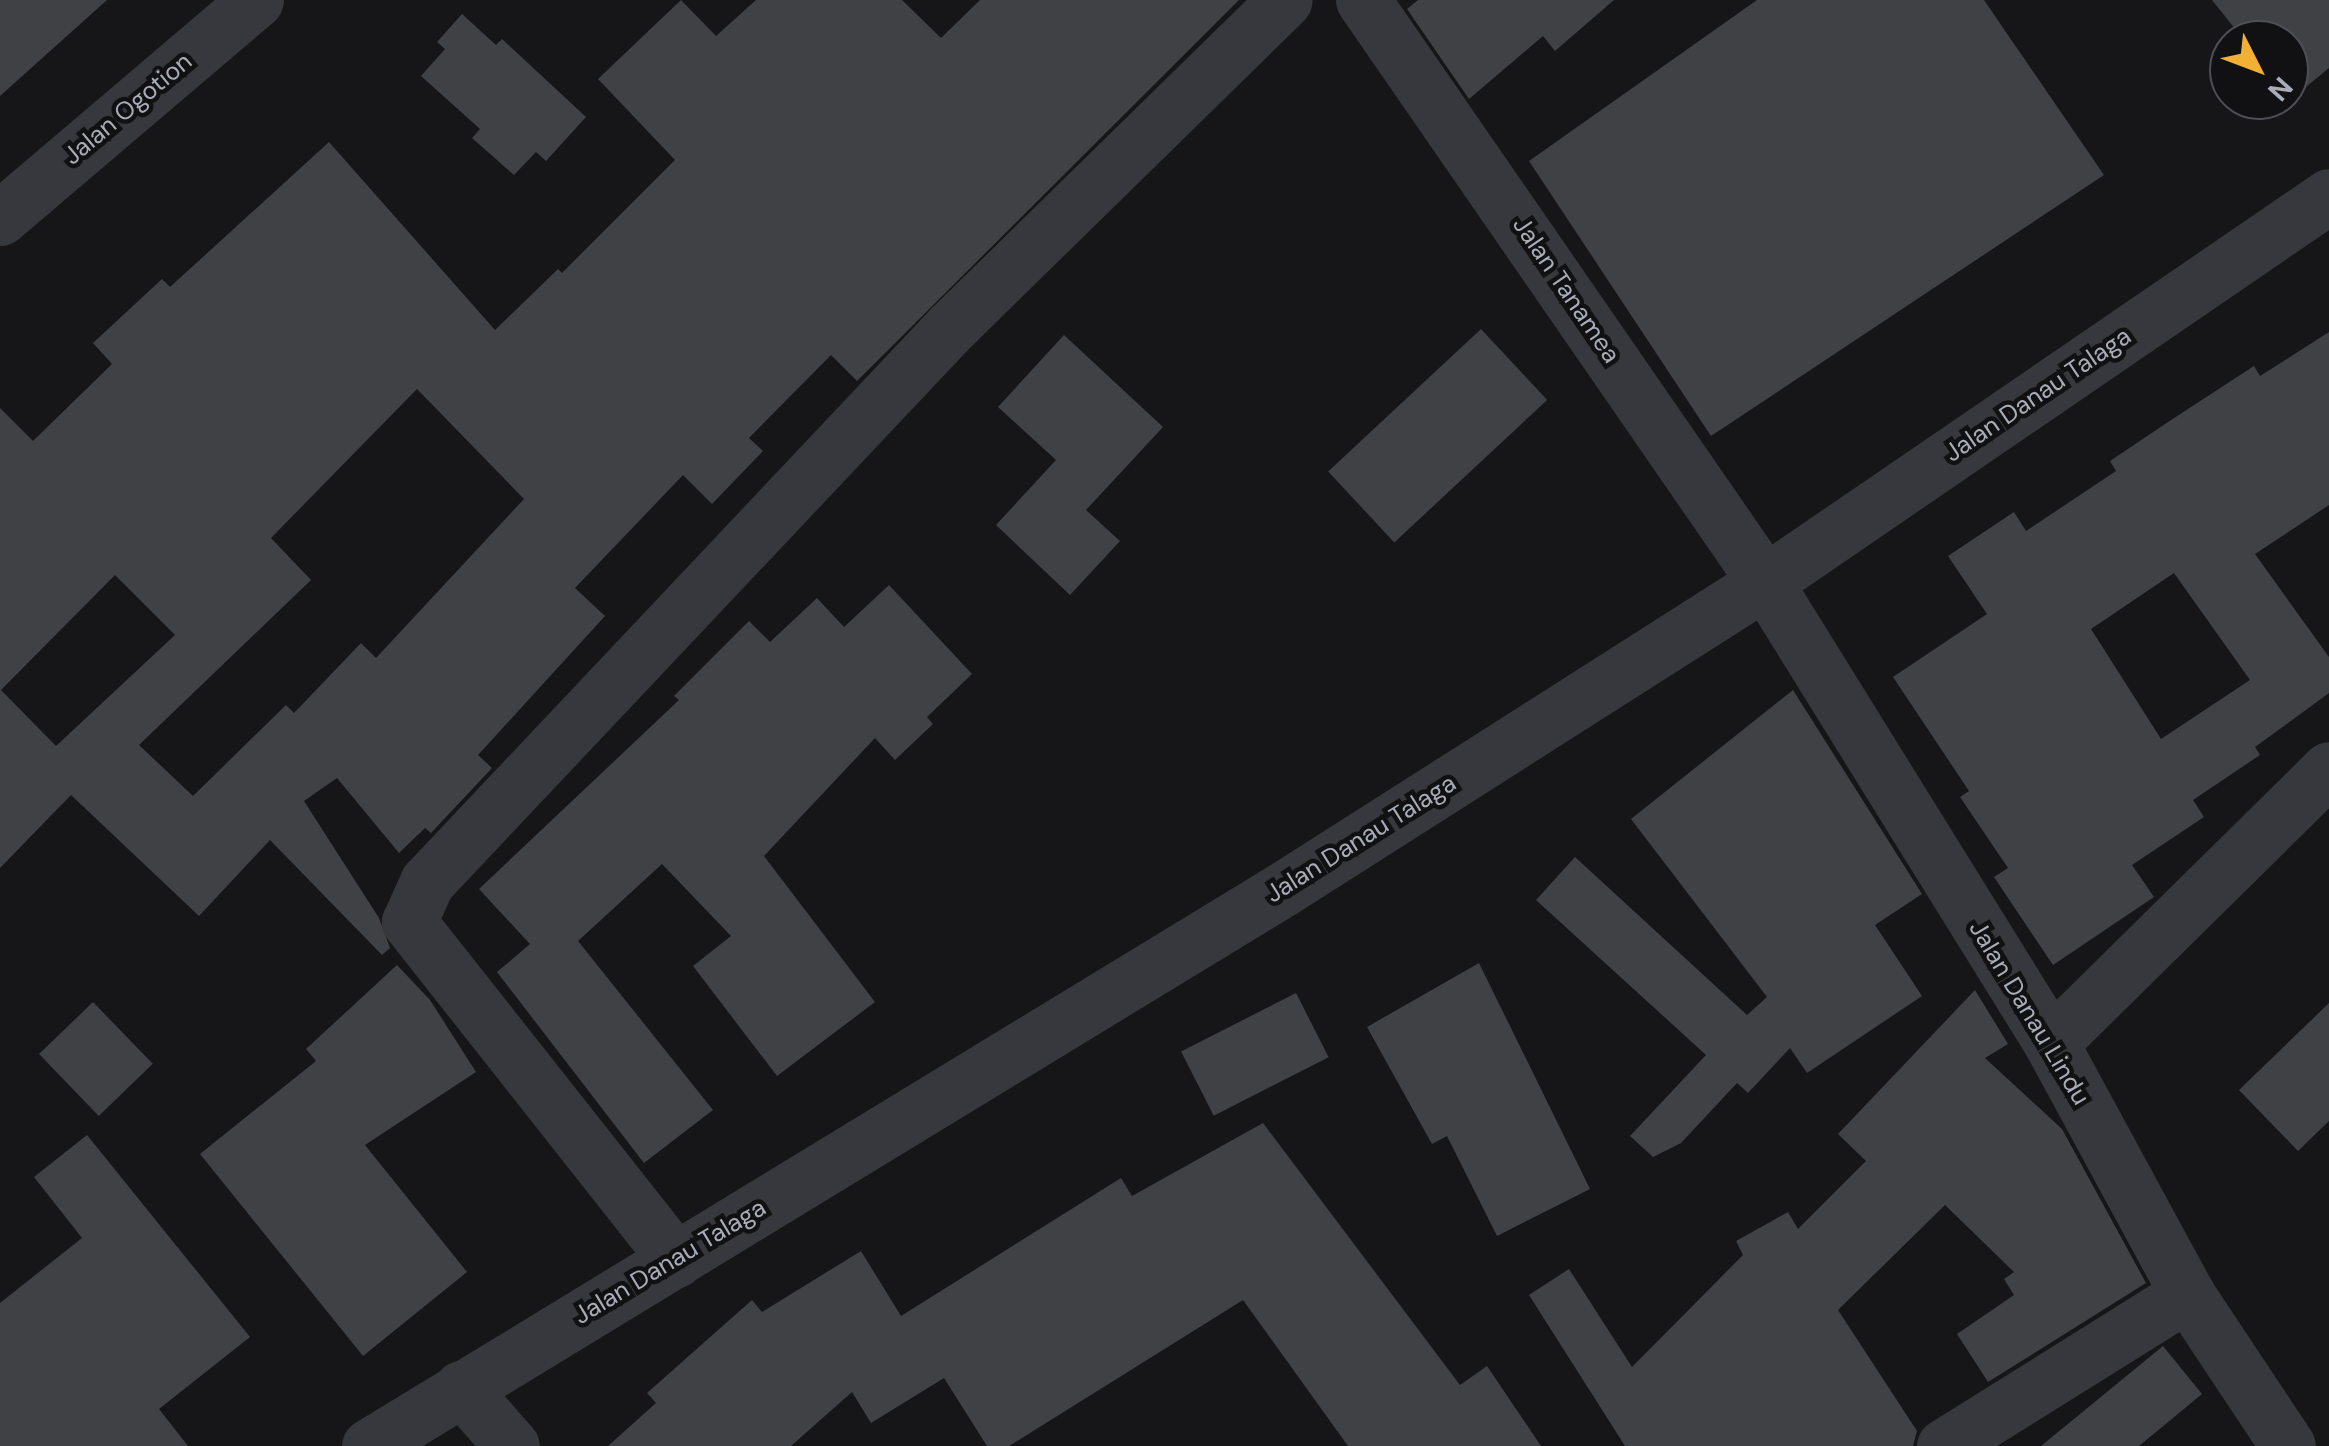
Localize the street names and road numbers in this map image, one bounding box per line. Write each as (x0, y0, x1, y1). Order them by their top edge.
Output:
street label: Jalan Ogotion (58, 47, 198, 171)
street label: Jalan Tanamea (1506, 211, 1626, 369)
street label: Jalan Danau Talaga (1939, 321, 2137, 469)
street label: Jalan Danau Talaga (1260, 768, 1462, 910)
street label: Jalan Danau Lindu (1962, 915, 2096, 1111)
street label: Jalan Danau Talaga (569, 1193, 771, 1331)

